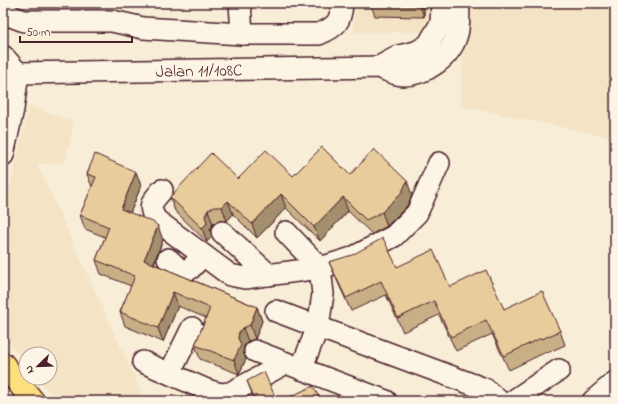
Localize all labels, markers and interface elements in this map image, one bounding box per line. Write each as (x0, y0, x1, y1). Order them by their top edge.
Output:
scale bar (20, 18, 132, 44)
text: 50 m (26, 24, 50, 42)
street label: Jalan 11/108C (155, 58, 243, 85)
north arrow (18, 346, 58, 386)
text: N (21, 363, 39, 376)

